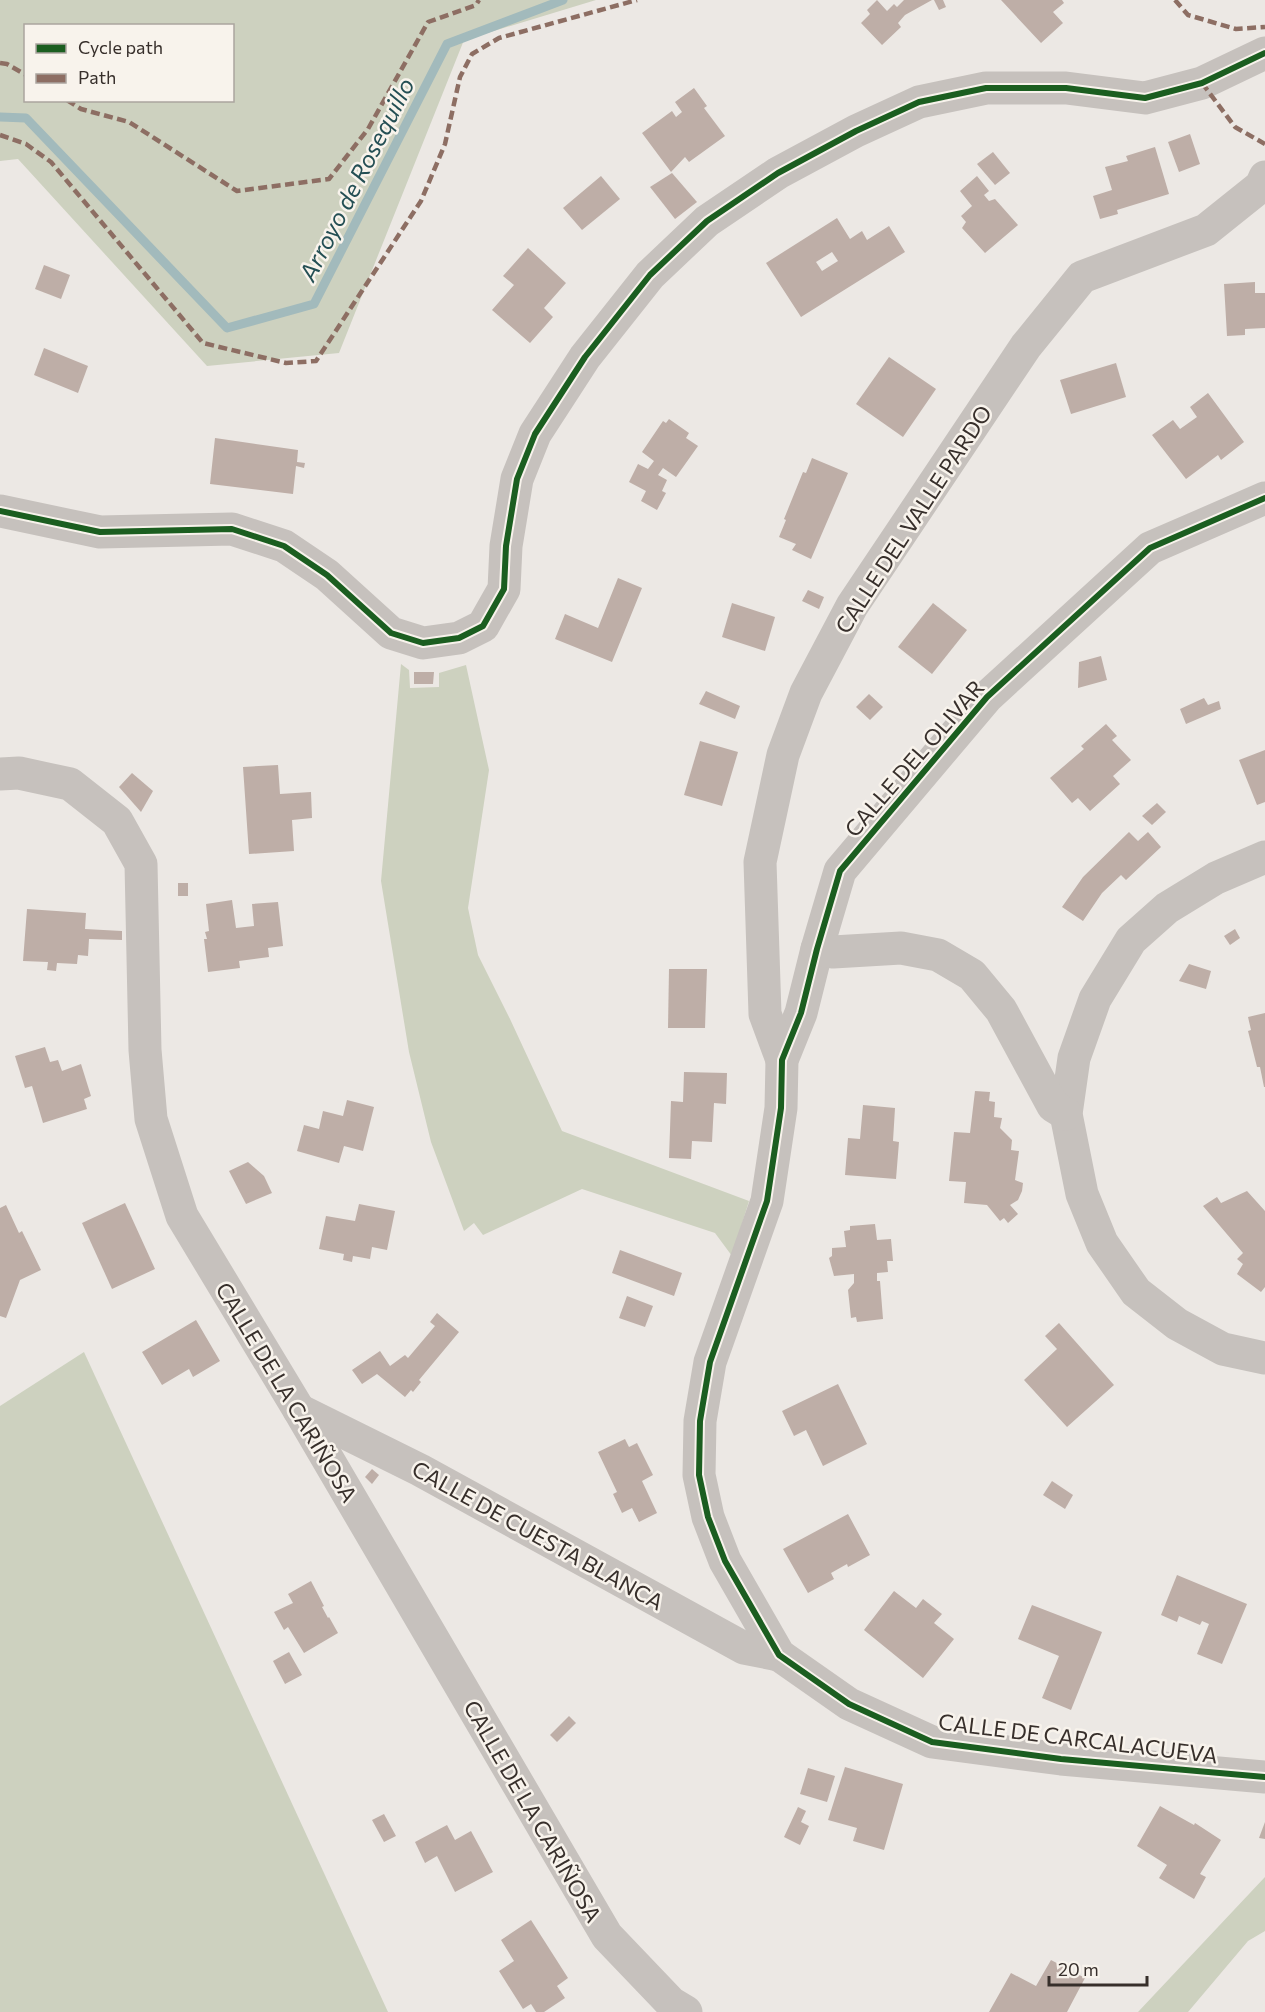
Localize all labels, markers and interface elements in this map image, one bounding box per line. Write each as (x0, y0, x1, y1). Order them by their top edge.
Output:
legend (24, 24, 234, 102)
text: Cycle path (78, 36, 163, 58)
text: Path (78, 66, 116, 88)
water label: Arroyo de Rosequillo (292, 73, 420, 286)
street label: CALLE DEL VALLE PARDO (829, 400, 997, 638)
street label: CALLE DEL OLIVAR (839, 674, 990, 842)
street label: CALLE DE LA CARIÑOSA (211, 1277, 363, 1507)
street label: CALLE DE CUESTA BLANCA (408, 1454, 668, 1616)
street label: CALLE DE LA CARIÑOSA (458, 1695, 608, 1927)
street label: CALLE DE CARCALACUEVA (937, 1707, 1219, 1769)
scale bar (1049, 1949, 1146, 1987)
text: 20 m (1058, 1958, 1099, 1980)

